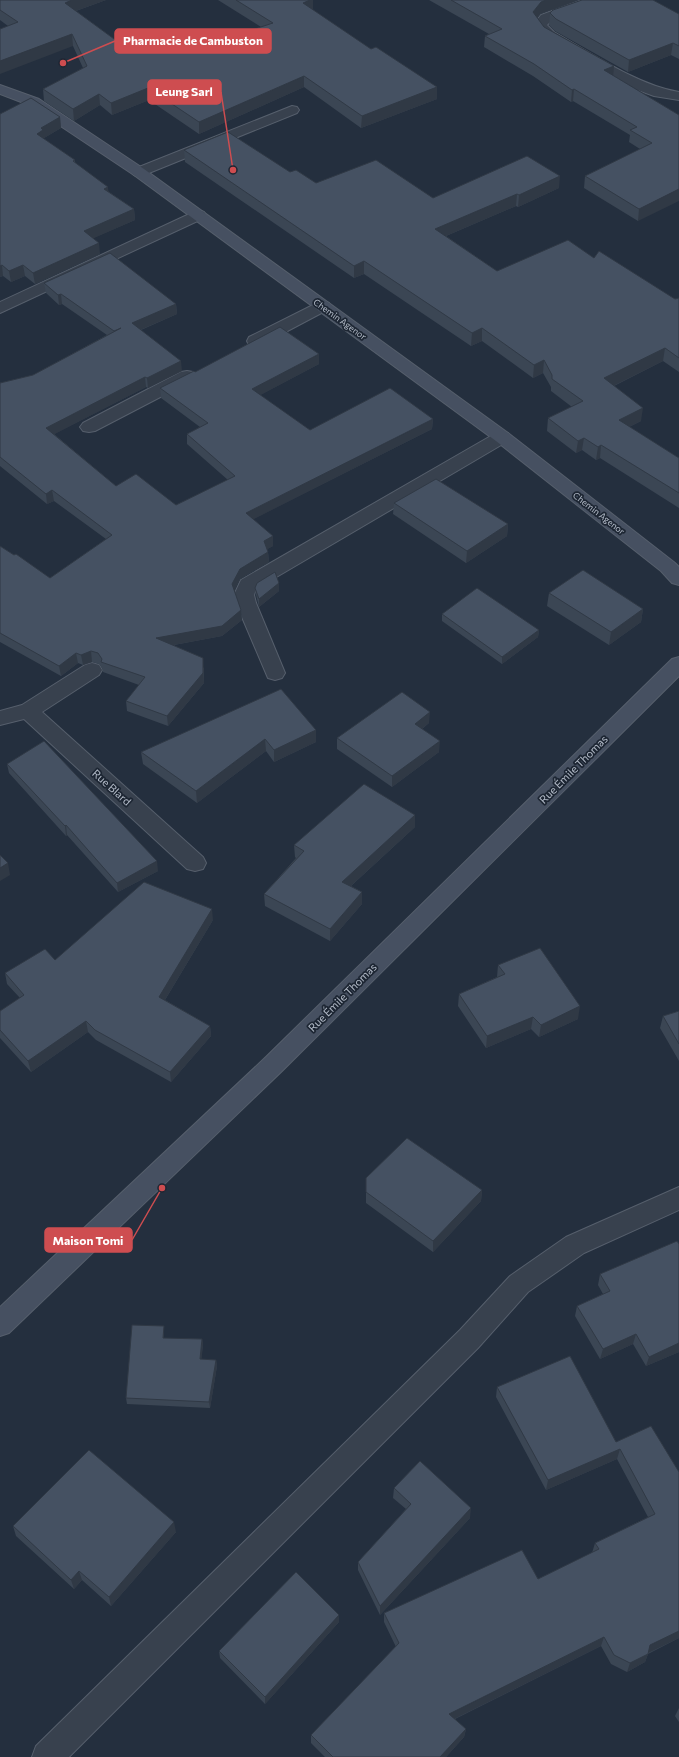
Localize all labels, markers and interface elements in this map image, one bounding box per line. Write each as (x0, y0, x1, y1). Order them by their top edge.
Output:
callout: Pharmacie de Cambuston (115, 29, 271, 53)
text: Pharmacie de Cambuston (123, 33, 263, 47)
callout: Leung Sarl (148, 80, 221, 104)
text: Leung Sarl (155, 84, 213, 98)
street label: Chemin Agenor (311, 296, 369, 342)
street label: Chemin Agenor (571, 489, 627, 537)
street label: Rue Émile Thomas (535, 731, 610, 806)
street label: Rue Blard (90, 766, 134, 808)
street label: Rue Émile Thomas (304, 959, 379, 1034)
callout: Maison Tomi (45, 1228, 132, 1252)
text: Maison Tomi (53, 1233, 123, 1247)

